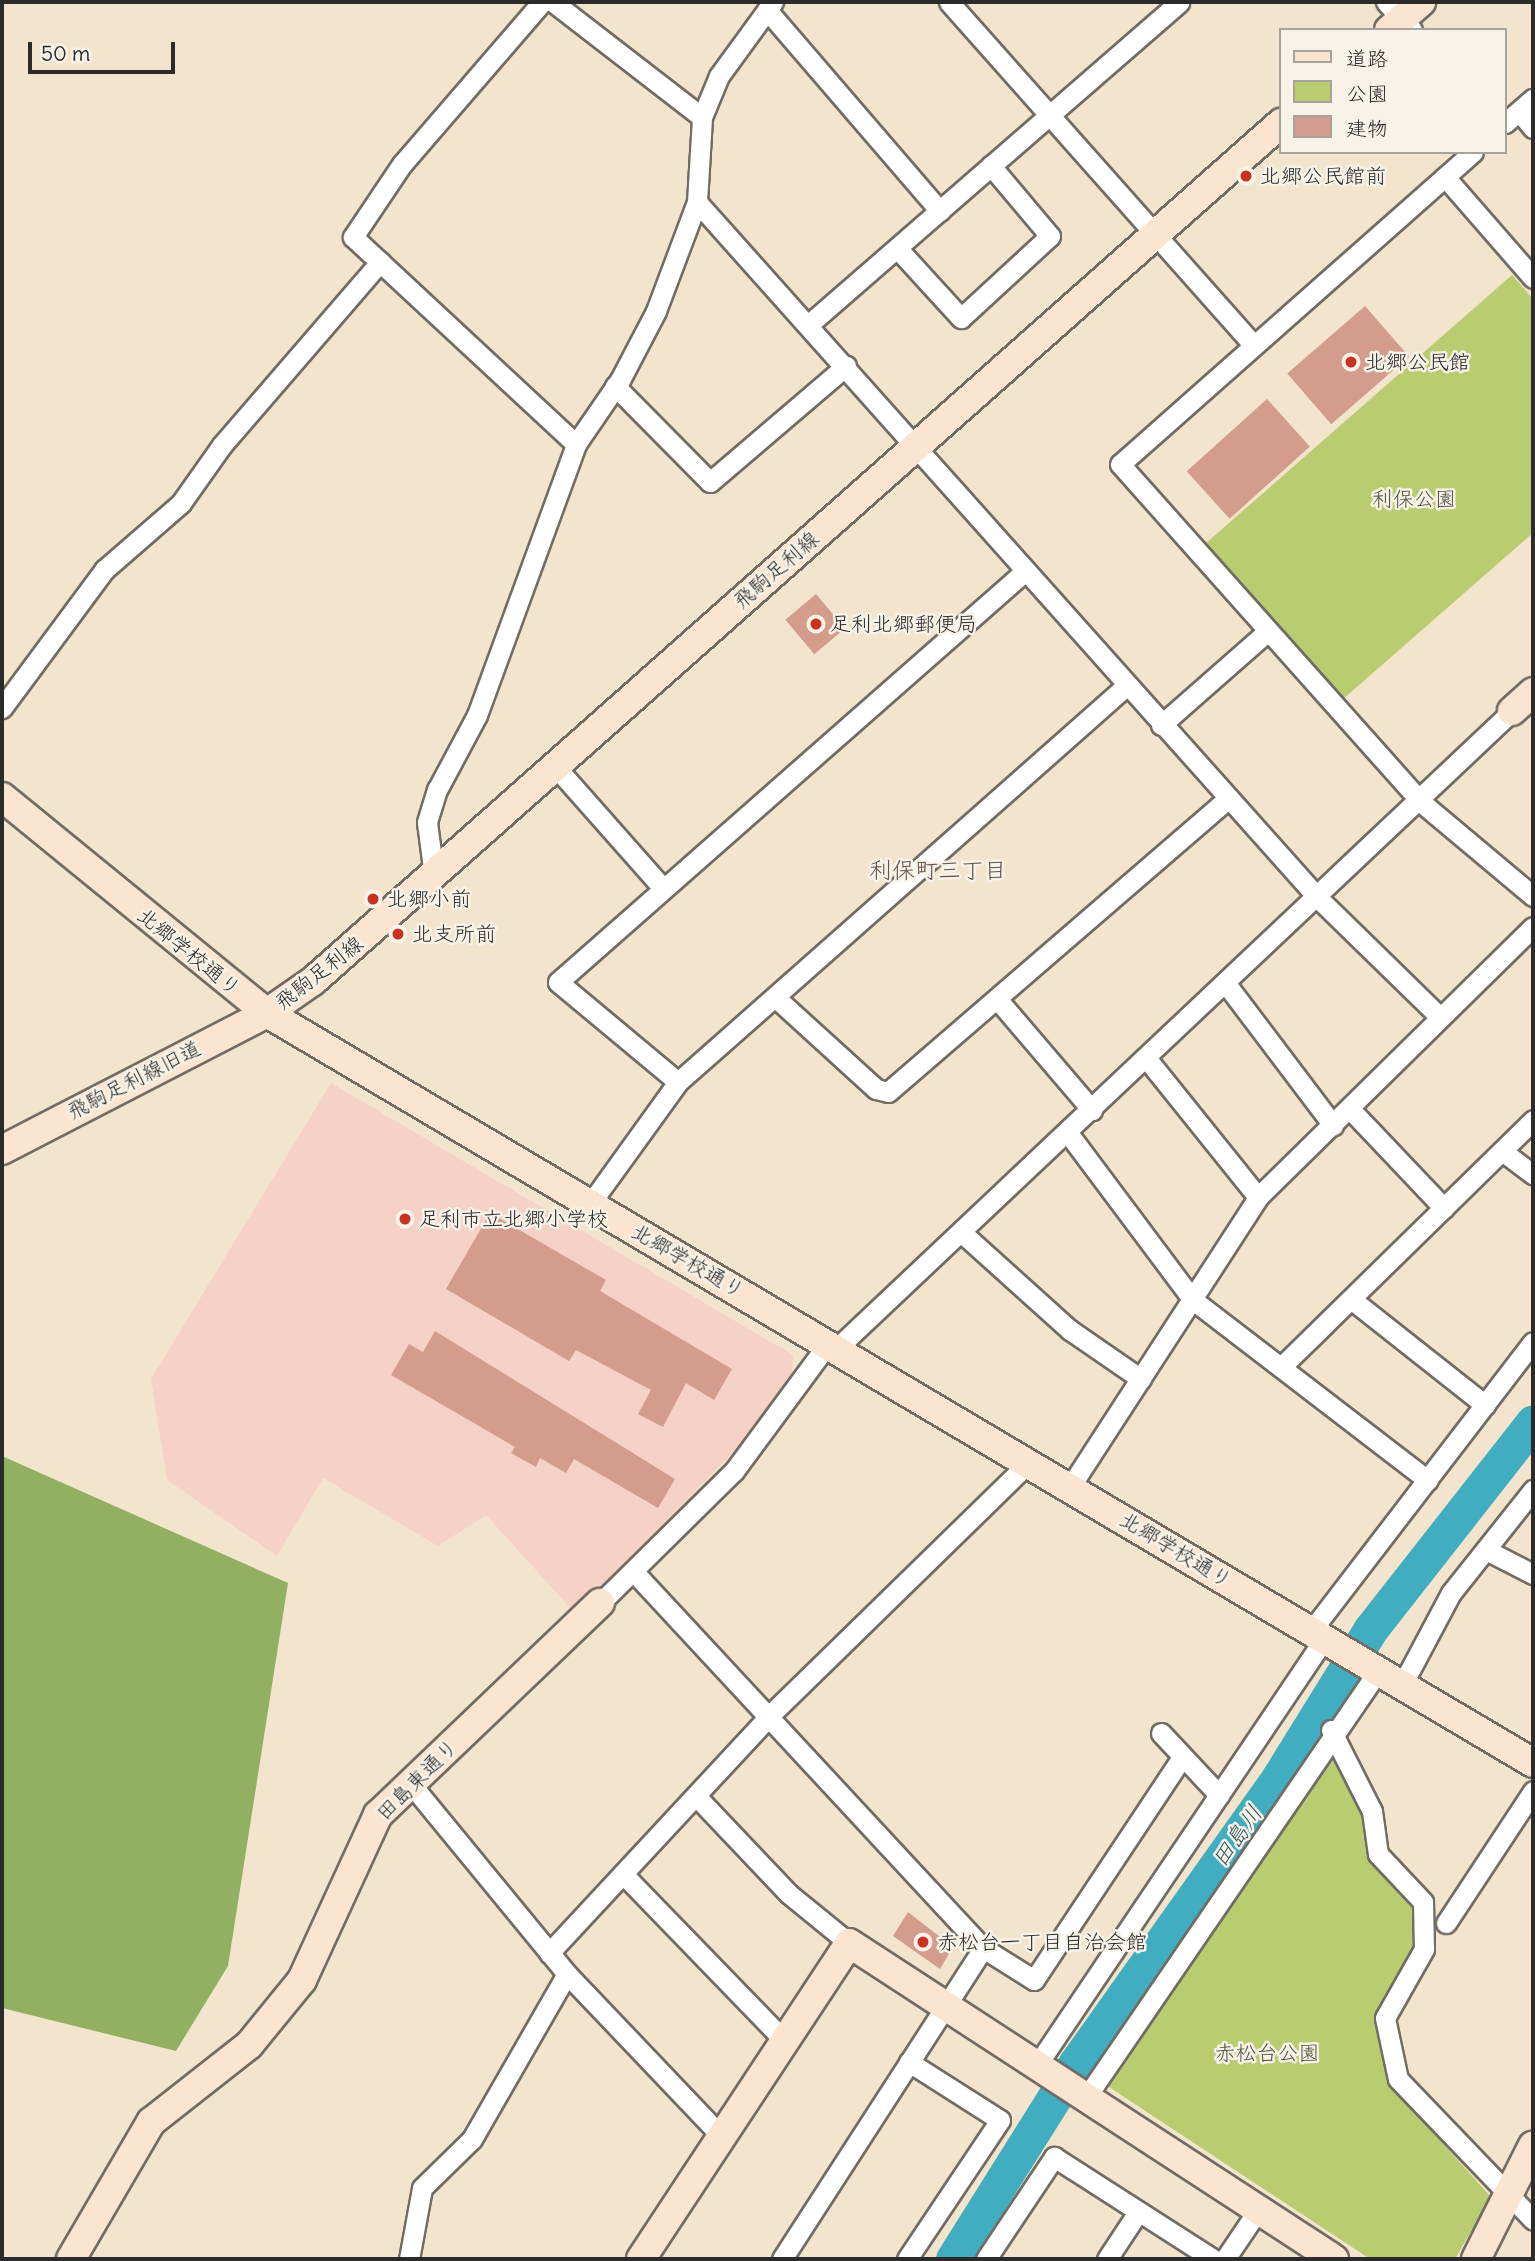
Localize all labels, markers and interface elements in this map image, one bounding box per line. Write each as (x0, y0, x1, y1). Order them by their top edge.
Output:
scale bar (32, 28, 178, 72)
legend (1280, 28, 1507, 154)
text: 50 m (41, 40, 90, 67)
text: 道路 (1346, 45, 1388, 72)
text: 公園 (1346, 80, 1388, 107)
text: 建物 (1346, 115, 1388, 142)
place label: 北郷公民館前 (1260, 163, 1386, 189)
marker: 北郷公民館前 (1238, 168, 1254, 184)
place label: 北郷公民館 (1365, 349, 1470, 375)
marker: 北郷公民館 (1343, 354, 1359, 370)
park label: 利保公園 (1372, 486, 1456, 512)
street label: 飛駒足利線 (728, 526, 824, 614)
place label: 足利北郷郵便局 (830, 611, 977, 637)
marker: 足利北郷郵便局 (808, 616, 824, 632)
district label: 利保町三丁目 (869, 856, 1007, 884)
place label: 北郷小前 (387, 886, 471, 912)
marker: 北郷小前 (365, 891, 381, 907)
street label: 北郷学校通り (132, 903, 246, 1001)
place label: 北支所前 (412, 921, 496, 947)
marker: 北支所前 (390, 926, 406, 942)
street label: 飛駒足利線 (270, 931, 368, 1015)
street label: 飛駒足利線旧道 (63, 1035, 205, 1125)
place label: 足利市立北郷小学校 (419, 1206, 608, 1232)
marker: 足利市立北郷小学校 (397, 1211, 413, 1227)
street label: 北郷学校通り (627, 1219, 749, 1303)
street label: 北郷学校通り (1116, 1507, 1236, 1593)
street label: 田島東通り (371, 1734, 463, 1826)
water label: 田島川 (1206, 1800, 1268, 1872)
place label: 赤松台一丁目自治会館 (937, 1929, 1147, 1955)
marker: 赤松台一丁目自治会館 (915, 1934, 931, 1950)
park label: 赤松台公園 (1215, 2040, 1319, 2066)

